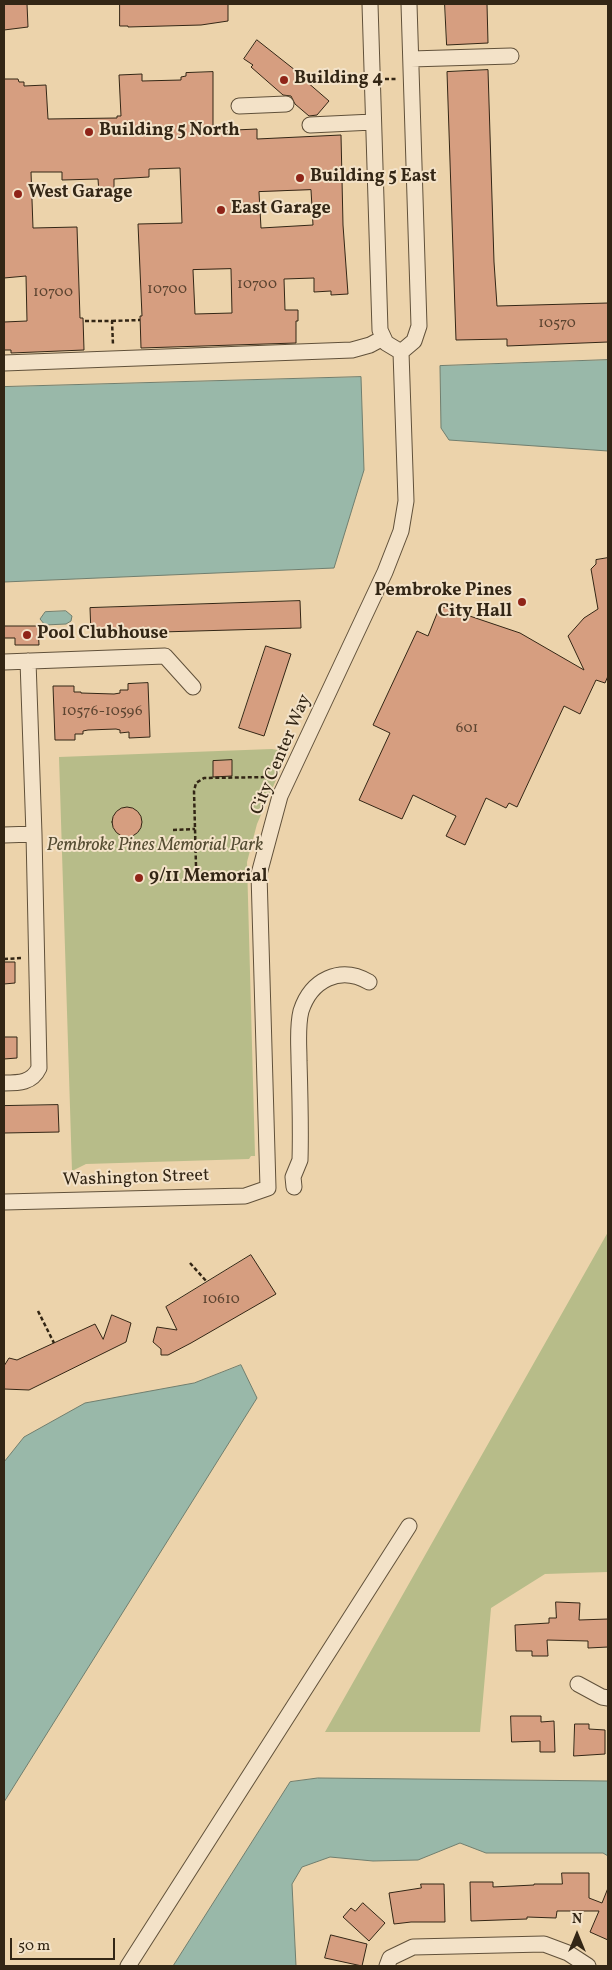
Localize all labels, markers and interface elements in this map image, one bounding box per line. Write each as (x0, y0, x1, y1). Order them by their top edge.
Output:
place label: Building 4 (294, 69, 383, 91)
marker: Building 4 (278, 74, 290, 86)
place label: Building 5 North (99, 121, 240, 143)
marker: Building 5 North (83, 126, 95, 138)
place label: Building 5 East (310, 167, 436, 189)
marker: Building 5 East (294, 172, 306, 184)
place label: West Garage (28, 183, 132, 205)
marker: West Garage (12, 188, 24, 200)
place label: East Garage (231, 199, 331, 221)
marker: East Garage (215, 204, 227, 216)
house number: 10700 (237, 276, 277, 294)
house number: 10700 (147, 281, 187, 299)
house number: 10700 (33, 284, 73, 302)
house number: 10570 (538, 315, 576, 333)
place label: Pembroke Pines City Hall (374, 581, 512, 624)
marker: Pembroke Pines City Hall (516, 596, 528, 608)
place label: Pool Clubhouse (37, 624, 168, 646)
marker: Pool Clubhouse (21, 629, 33, 641)
street label: City Center Way (247, 692, 317, 818)
house number: 10576-10596 (61, 703, 143, 721)
house number: 601 (456, 720, 478, 738)
park label: Pembroke Pines Memorial Park (47, 836, 263, 858)
place label: 9/11 Memorial (149, 867, 268, 889)
marker: 9/11 Memorial (133, 872, 145, 884)
street label: Washington Street (62, 1166, 210, 1192)
house number: 10610 (202, 1291, 240, 1309)
north arrow (552, 1910, 602, 1960)
text: N (572, 1910, 582, 1929)
scale bar (12, 1928, 118, 1960)
text: 50 m (18, 1936, 50, 1957)

